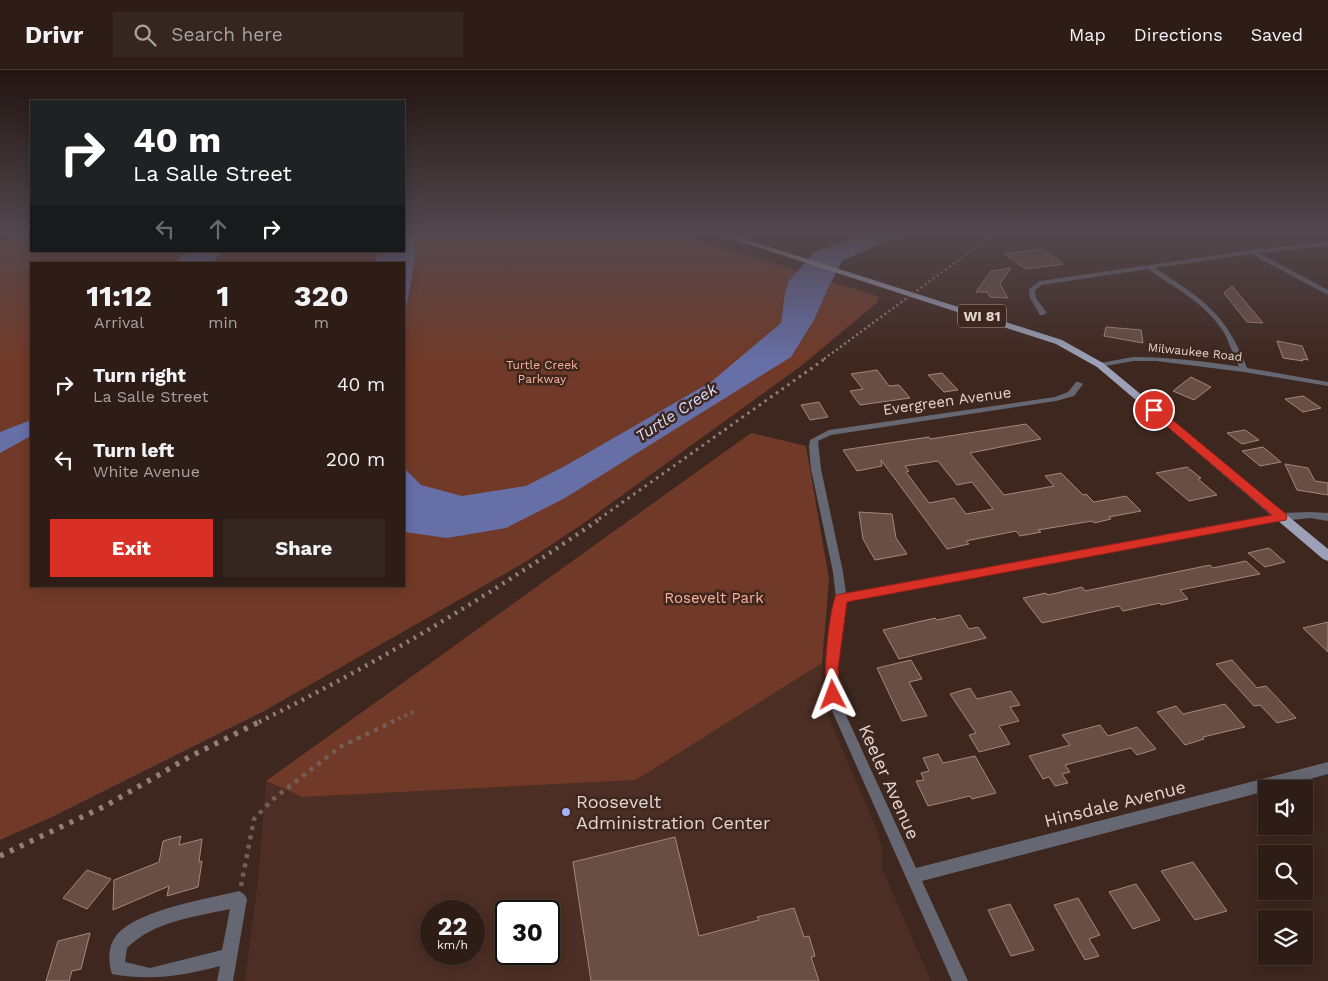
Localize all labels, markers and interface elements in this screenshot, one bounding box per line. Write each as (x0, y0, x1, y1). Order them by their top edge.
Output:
search box (113, 12, 463, 57)
text: Drivr (25, 21, 83, 49)
icon: search (131, 21, 159, 49)
text: Search here (171, 23, 283, 46)
text: Map (1069, 24, 1106, 45)
text: Directions (1134, 24, 1223, 45)
text: Saved (1251, 24, 1303, 45)
text: 40 m (133, 119, 221, 161)
icon: right (50, 120, 115, 185)
text: La Salle Street (133, 161, 292, 186)
icon: left (151, 215, 179, 243)
icon: ahead (204, 215, 232, 243)
icon: right (257, 215, 285, 243)
text: 11:12 (86, 278, 152, 313)
text: 1 (216, 278, 229, 313)
text: 320 (294, 278, 349, 313)
road number: WI 81 (958, 305, 1006, 328)
text: Arrival (94, 313, 144, 332)
text: min (208, 313, 238, 332)
text: m (314, 313, 329, 332)
street label: Milwaukee Road (1147, 340, 1243, 364)
park label: Turtle Creek Parkway (506, 358, 578, 386)
text: Turn right (93, 364, 186, 387)
icon: right (50, 371, 78, 399)
text: 40 m (337, 373, 385, 396)
water label: Turtle Creek (632, 378, 722, 446)
street label: Evergreen Avenue (882, 383, 1012, 419)
text: La Salle Street (93, 387, 209, 406)
pin (1133, 389, 1175, 431)
icon: arrive (1140, 396, 1168, 424)
text: Turn left (93, 439, 174, 462)
icon: left (50, 446, 78, 474)
text: 200 m (326, 448, 385, 471)
text: White Avenue (93, 462, 200, 481)
button: Exit (50, 519, 213, 577)
button: Share (223, 519, 385, 577)
park label: Rosevelt Park (664, 589, 764, 607)
position arrow (806, 668, 858, 720)
street label: Keeler Avenue (855, 721, 924, 843)
street label: Hinsdale Avenue (1042, 776, 1188, 831)
map controls (1258, 780, 1313, 965)
button: sound (1258, 780, 1313, 835)
place label: Roosevelt Administration Center (576, 791, 770, 833)
marker: Roosevelt Administration Center (560, 806, 572, 818)
button: search (1258, 845, 1313, 900)
speed limit sign: 30 (495, 900, 560, 965)
button: layers (1258, 910, 1313, 965)
text: 22 (438, 912, 467, 941)
text: km/h (437, 938, 468, 952)

